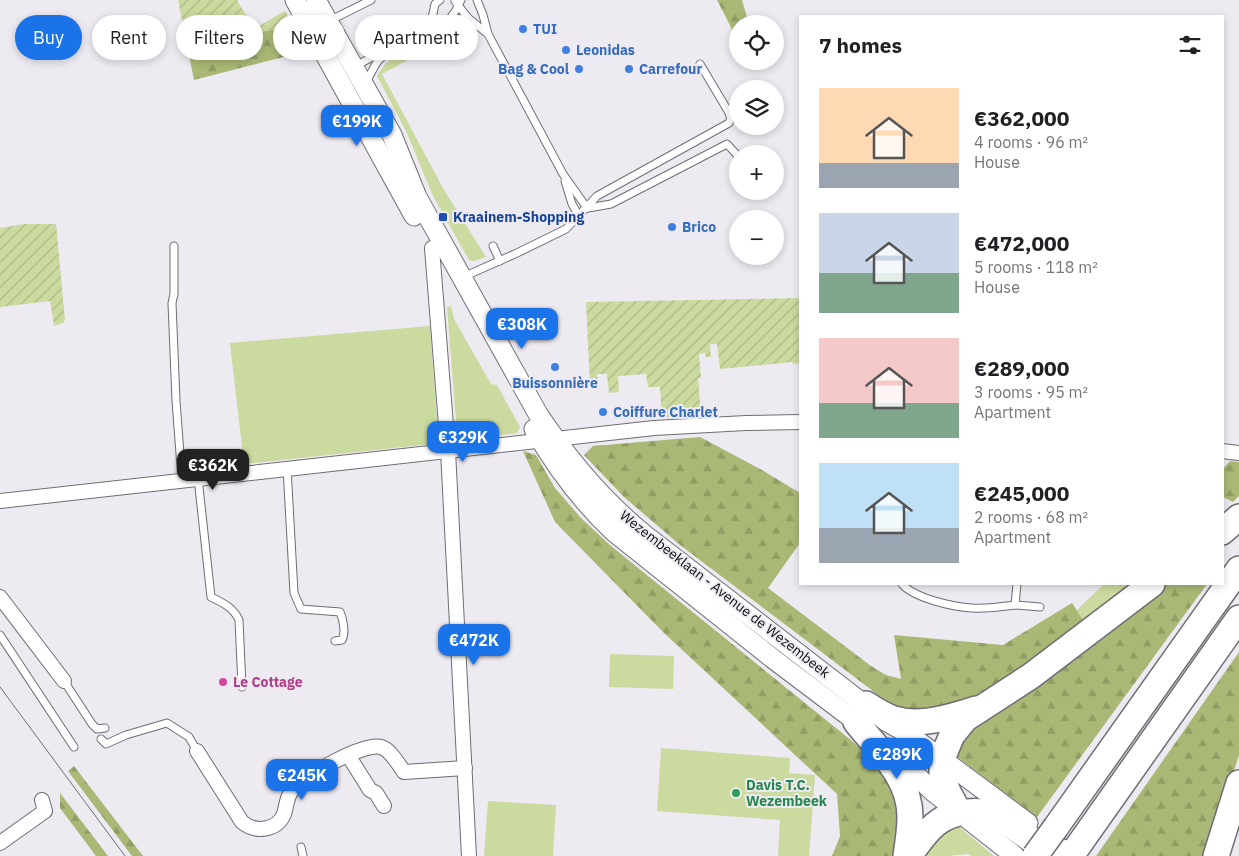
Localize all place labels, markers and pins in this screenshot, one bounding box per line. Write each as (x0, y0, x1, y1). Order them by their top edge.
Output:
place label: TUI (533, 20, 557, 38)
marker: TUI (517, 23, 529, 35)
place label: Leonidas (576, 41, 635, 59)
marker: Leonidas (560, 44, 572, 56)
place label: Bag & Cool (498, 60, 569, 78)
place label: Carrefour (639, 60, 702, 78)
marker: Bag & Cool (573, 63, 585, 75)
marker: Carrefour (623, 63, 635, 75)
pin: €199K (322, 104, 392, 147)
place label: Kraainem-Shopping (453, 208, 584, 226)
marker: Kraainem-Shopping (437, 211, 449, 223)
place label: Brico (682, 218, 716, 236)
marker: Brico (666, 221, 678, 233)
pin: €308K (487, 308, 557, 350)
marker: Buissonnière (549, 361, 561, 373)
place label: Buissonnière (512, 374, 598, 392)
place label: Coiffure Charlet (613, 403, 718, 421)
marker: Coiffure Charlet (597, 406, 609, 418)
pin: €329K (428, 420, 498, 463)
pin: €362K (178, 448, 248, 491)
pin: €472K (439, 624, 509, 666)
place label: Le Cottage (233, 673, 303, 691)
marker: Le Cottage (217, 676, 229, 688)
pin: €289K (862, 738, 932, 780)
pin: €245K (267, 758, 337, 801)
place label: Davis T.C. Wezembeek (746, 776, 828, 810)
marker: Davis T.C. Wezembeek (730, 787, 742, 799)

